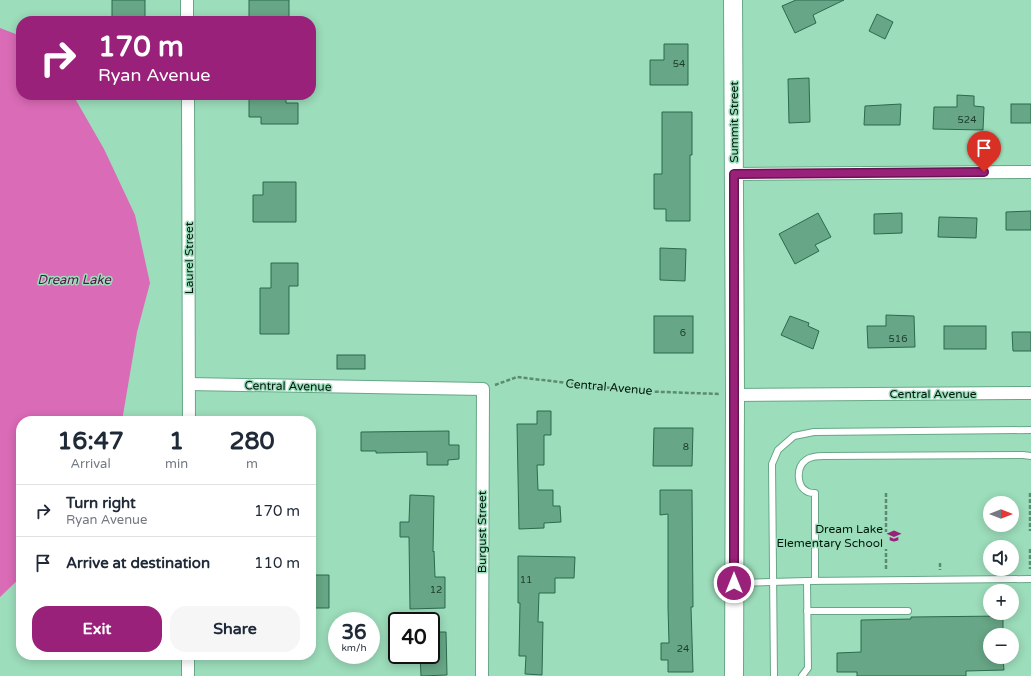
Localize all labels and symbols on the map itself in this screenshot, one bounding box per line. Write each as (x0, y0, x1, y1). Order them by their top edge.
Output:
house number: 54 (673, 58, 685, 70)
street label: Summit Street (727, 81, 741, 163)
house number: 524 (958, 114, 976, 126)
pin (967, 131, 1001, 172)
street label: Laurel Street (182, 221, 196, 294)
water label: Dream Lake (37, 272, 111, 288)
house number: 6 (680, 327, 686, 339)
house number: 516 (889, 333, 907, 345)
street label: Central Avenue (565, 376, 653, 398)
street label: Central Avenue (244, 378, 332, 394)
street label: Central Avenue (889, 387, 977, 401)
house number: 8 (683, 441, 689, 453)
street label: Burgust Street (475, 490, 489, 573)
north arrow (983, 496, 1019, 532)
place label: Dream Lake Elementary School (776, 522, 883, 550)
school or university icon: Dream Lake Elementary School (886, 528, 902, 544)
position arrow (713, 562, 755, 604)
house number: 11 (520, 574, 532, 586)
house number: 12 (430, 584, 442, 596)
speed limit sign: 40 (388, 612, 440, 664)
house number: 24 (677, 643, 689, 655)

